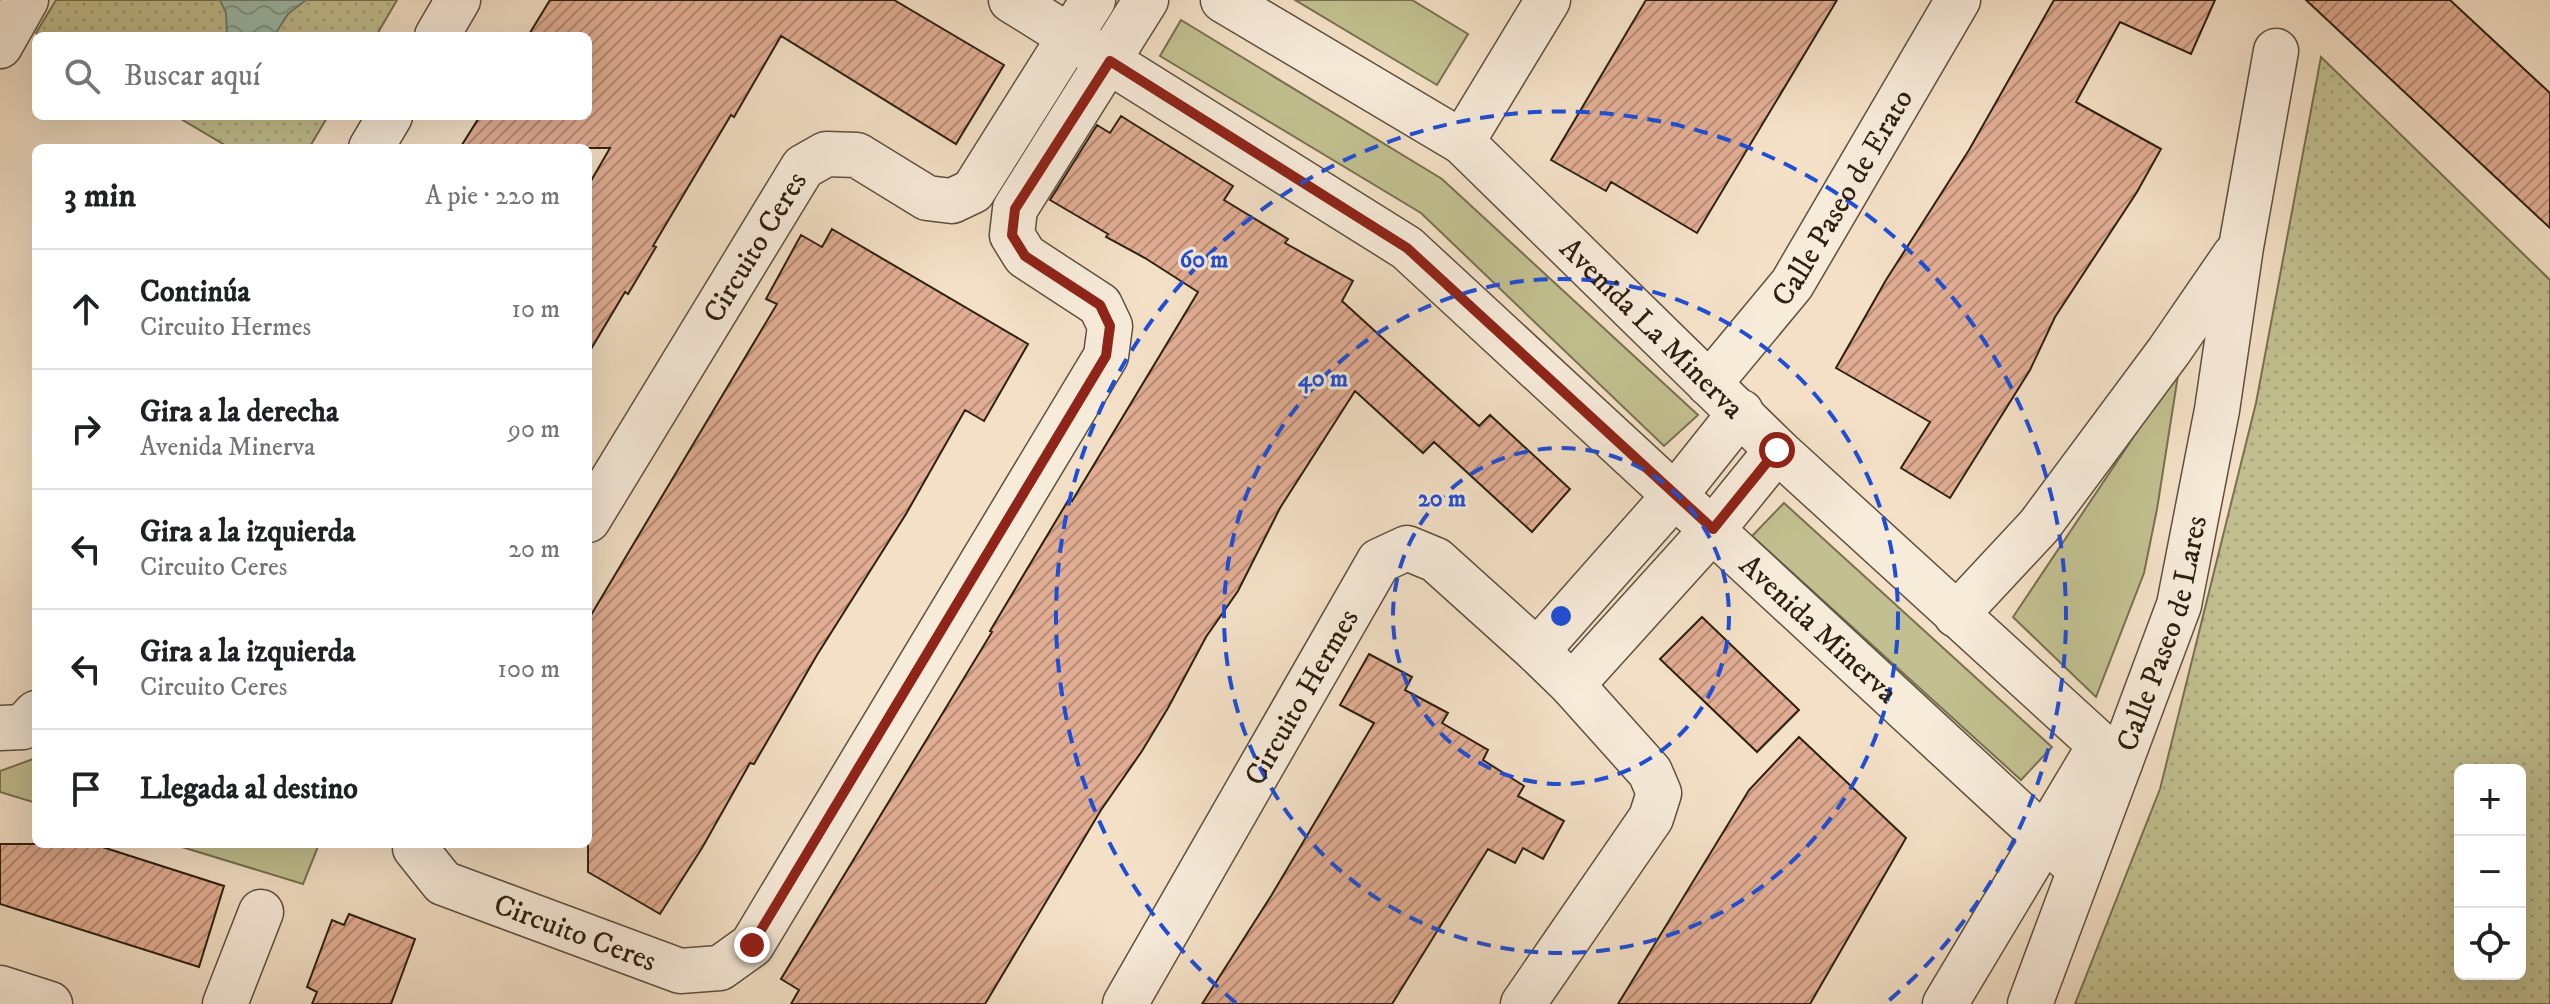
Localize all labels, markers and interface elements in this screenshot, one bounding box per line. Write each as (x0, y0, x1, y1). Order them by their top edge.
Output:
search box (32, 32, 592, 120)
icon: search (60, 54, 104, 98)
text: Buscar aquí (124, 58, 261, 95)
street label: Calle Paseo de Erato (1764, 83, 1922, 315)
street label: Circuito Ceres (696, 165, 816, 330)
text: 3 min (64, 175, 136, 217)
text: A pie · 220 m (425, 180, 560, 213)
street label: Avenida La Minerva (1551, 231, 1751, 427)
text: 60 m (1180, 245, 1228, 275)
text: Continúa (140, 274, 250, 311)
icon: ahead (64, 287, 108, 331)
text: 10 m (511, 293, 560, 326)
text: Circuito Hermes (140, 311, 311, 344)
text: 40 m (1298, 364, 1348, 394)
text: Gira a la derecha (140, 394, 339, 431)
icon: right (64, 407, 108, 451)
text: 90 m (508, 413, 560, 446)
text: Avenida Minerva (140, 431, 315, 464)
route start (1759, 432, 1795, 468)
text: 20 m (1418, 484, 1466, 514)
street label: Calle Paseo de Lares (2109, 513, 2216, 757)
text: Gira a la izquierda (140, 514, 355, 551)
icon: left (64, 527, 108, 571)
text: 20 m (508, 533, 560, 566)
street label: Avenida Minerva (1731, 547, 1905, 712)
text: Circuito Ceres (140, 551, 288, 584)
centre of rings (1547, 602, 1575, 630)
street label: Circuito Hermes (1237, 603, 1368, 793)
text: Gira a la izquierda (140, 634, 355, 671)
icon: left (64, 647, 108, 691)
text: 100 m (497, 653, 560, 686)
text: Circuito Ceres (140, 671, 288, 704)
map controls (2454, 764, 2526, 980)
button: + (2454, 764, 2526, 836)
icon: arrive (64, 767, 108, 811)
text: Llegada al destino (140, 771, 358, 808)
button: − (2454, 836, 2526, 908)
street label: Circuito Ceres (489, 887, 661, 981)
button: locate (2454, 908, 2526, 980)
route end (734, 927, 770, 963)

